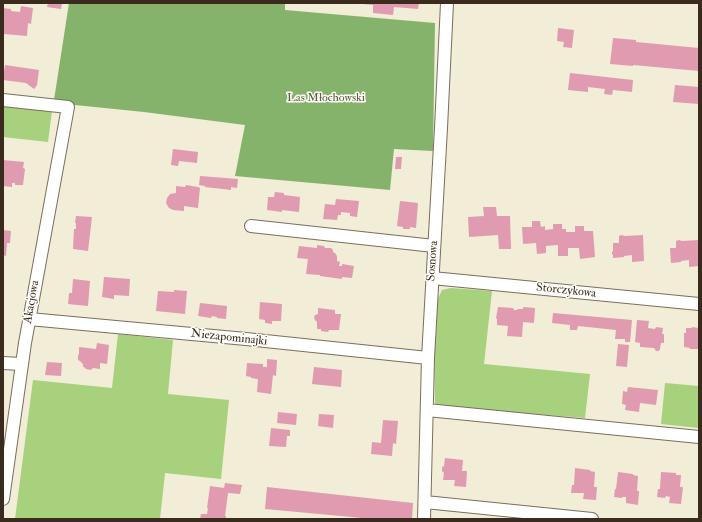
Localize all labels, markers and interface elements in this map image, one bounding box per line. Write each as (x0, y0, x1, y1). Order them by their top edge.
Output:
park label: Las Młochowski (287, 91, 365, 105)
street label: Sosnowa (424, 240, 442, 282)
street label: Akacjowa (21, 279, 43, 325)
street label: Storczykowa (535, 281, 597, 301)
street label: Niezapominajki (190, 327, 268, 349)

